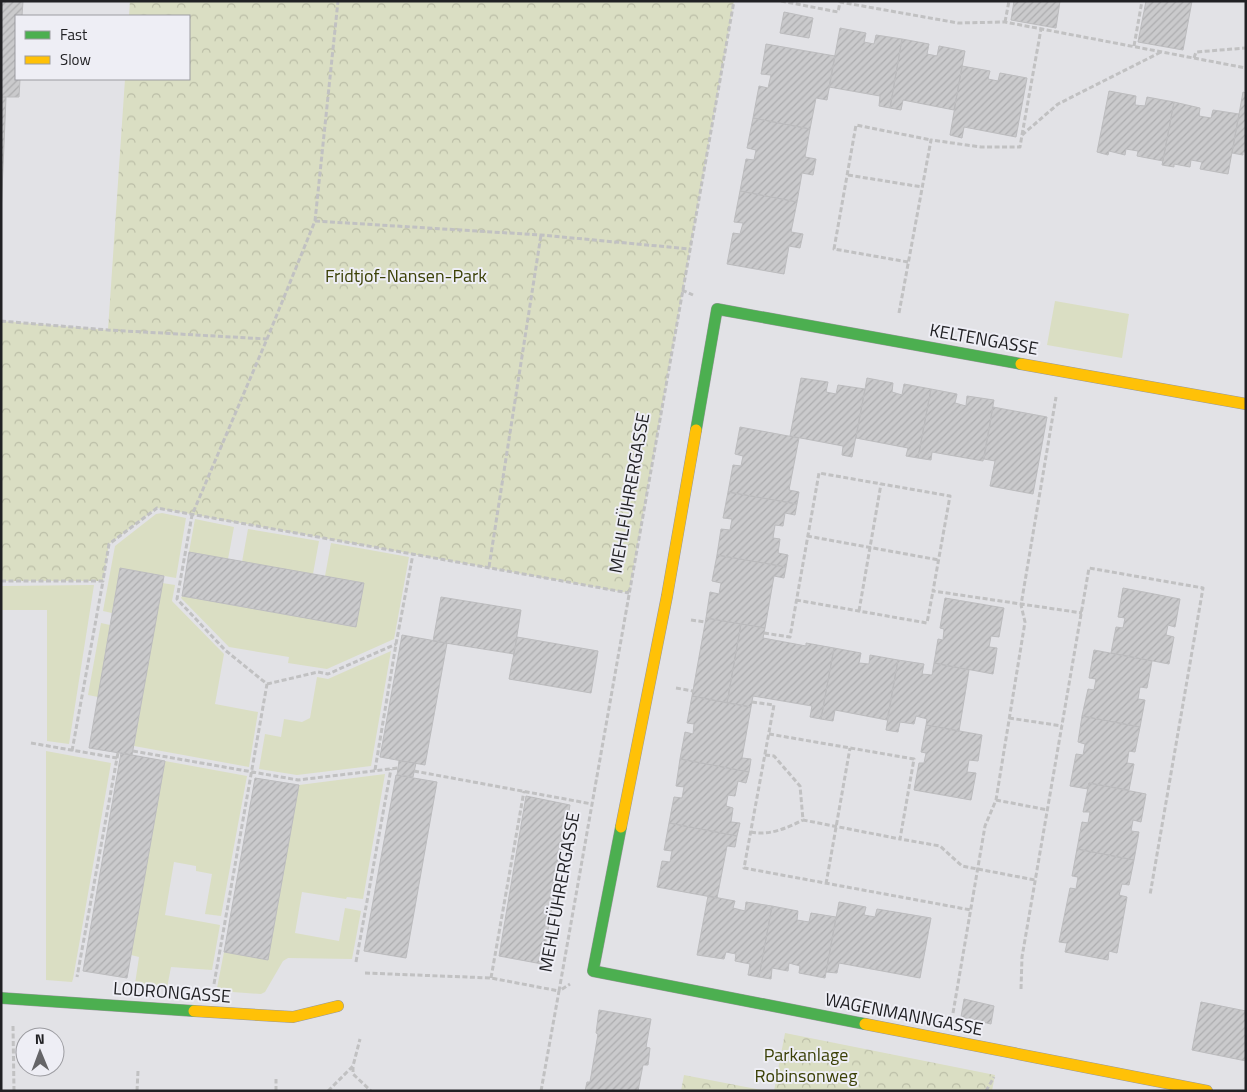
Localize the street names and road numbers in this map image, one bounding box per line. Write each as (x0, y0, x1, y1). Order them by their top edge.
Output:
street label: KELTENGASSE (928, 316, 1040, 362)
street label: MEHLFÜHRERGASSE (602, 411, 656, 575)
street label: MEHLFÜHRERGASSE (532, 810, 586, 974)
street label: LODRONGASSE (112, 974, 232, 1010)
street label: WAGENMANNGASSE (823, 985, 985, 1043)

